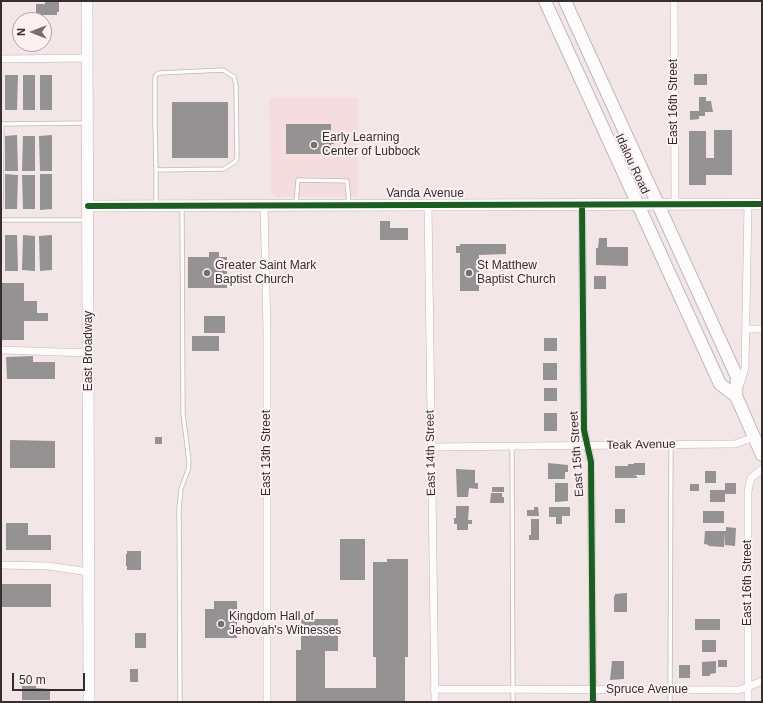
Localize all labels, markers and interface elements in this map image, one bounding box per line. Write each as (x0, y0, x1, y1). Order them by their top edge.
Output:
north arrow (12, 12, 52, 52)
text: N (15, 28, 27, 36)
street label: East 16th Street (667, 59, 681, 145)
place label: Early Learning Center of Lubbock (322, 131, 420, 159)
street label: Idalou Road (612, 132, 652, 196)
marker: Early Learning Center of Lubbock (309, 140, 319, 150)
street label: Vanda Avenue (386, 187, 464, 201)
place label: Greater Saint Mark Baptist Church (215, 259, 316, 287)
place label: St Matthew Baptist Church (477, 259, 556, 287)
marker: Greater Saint Mark Baptist Church (202, 268, 212, 278)
marker: St Matthew Baptist Church (464, 268, 474, 278)
street label: East Broadway (82, 311, 96, 391)
street label: East 13th Street (260, 410, 274, 496)
street label: East 14th Street (423, 410, 439, 496)
street label: East 15th Street (567, 411, 587, 497)
street label: Teak Avenue (606, 437, 676, 453)
street label: East 16th Street (741, 540, 755, 626)
place label: Kingdom Hall of Jehovah's Witnesses (229, 610, 341, 638)
marker: Kingdom Hall of Jehovah's Witnesses (216, 619, 226, 629)
scale bar (14, 665, 87, 691)
text: 50 m (19, 673, 46, 687)
street label: Spruce Avenue (606, 683, 688, 697)

